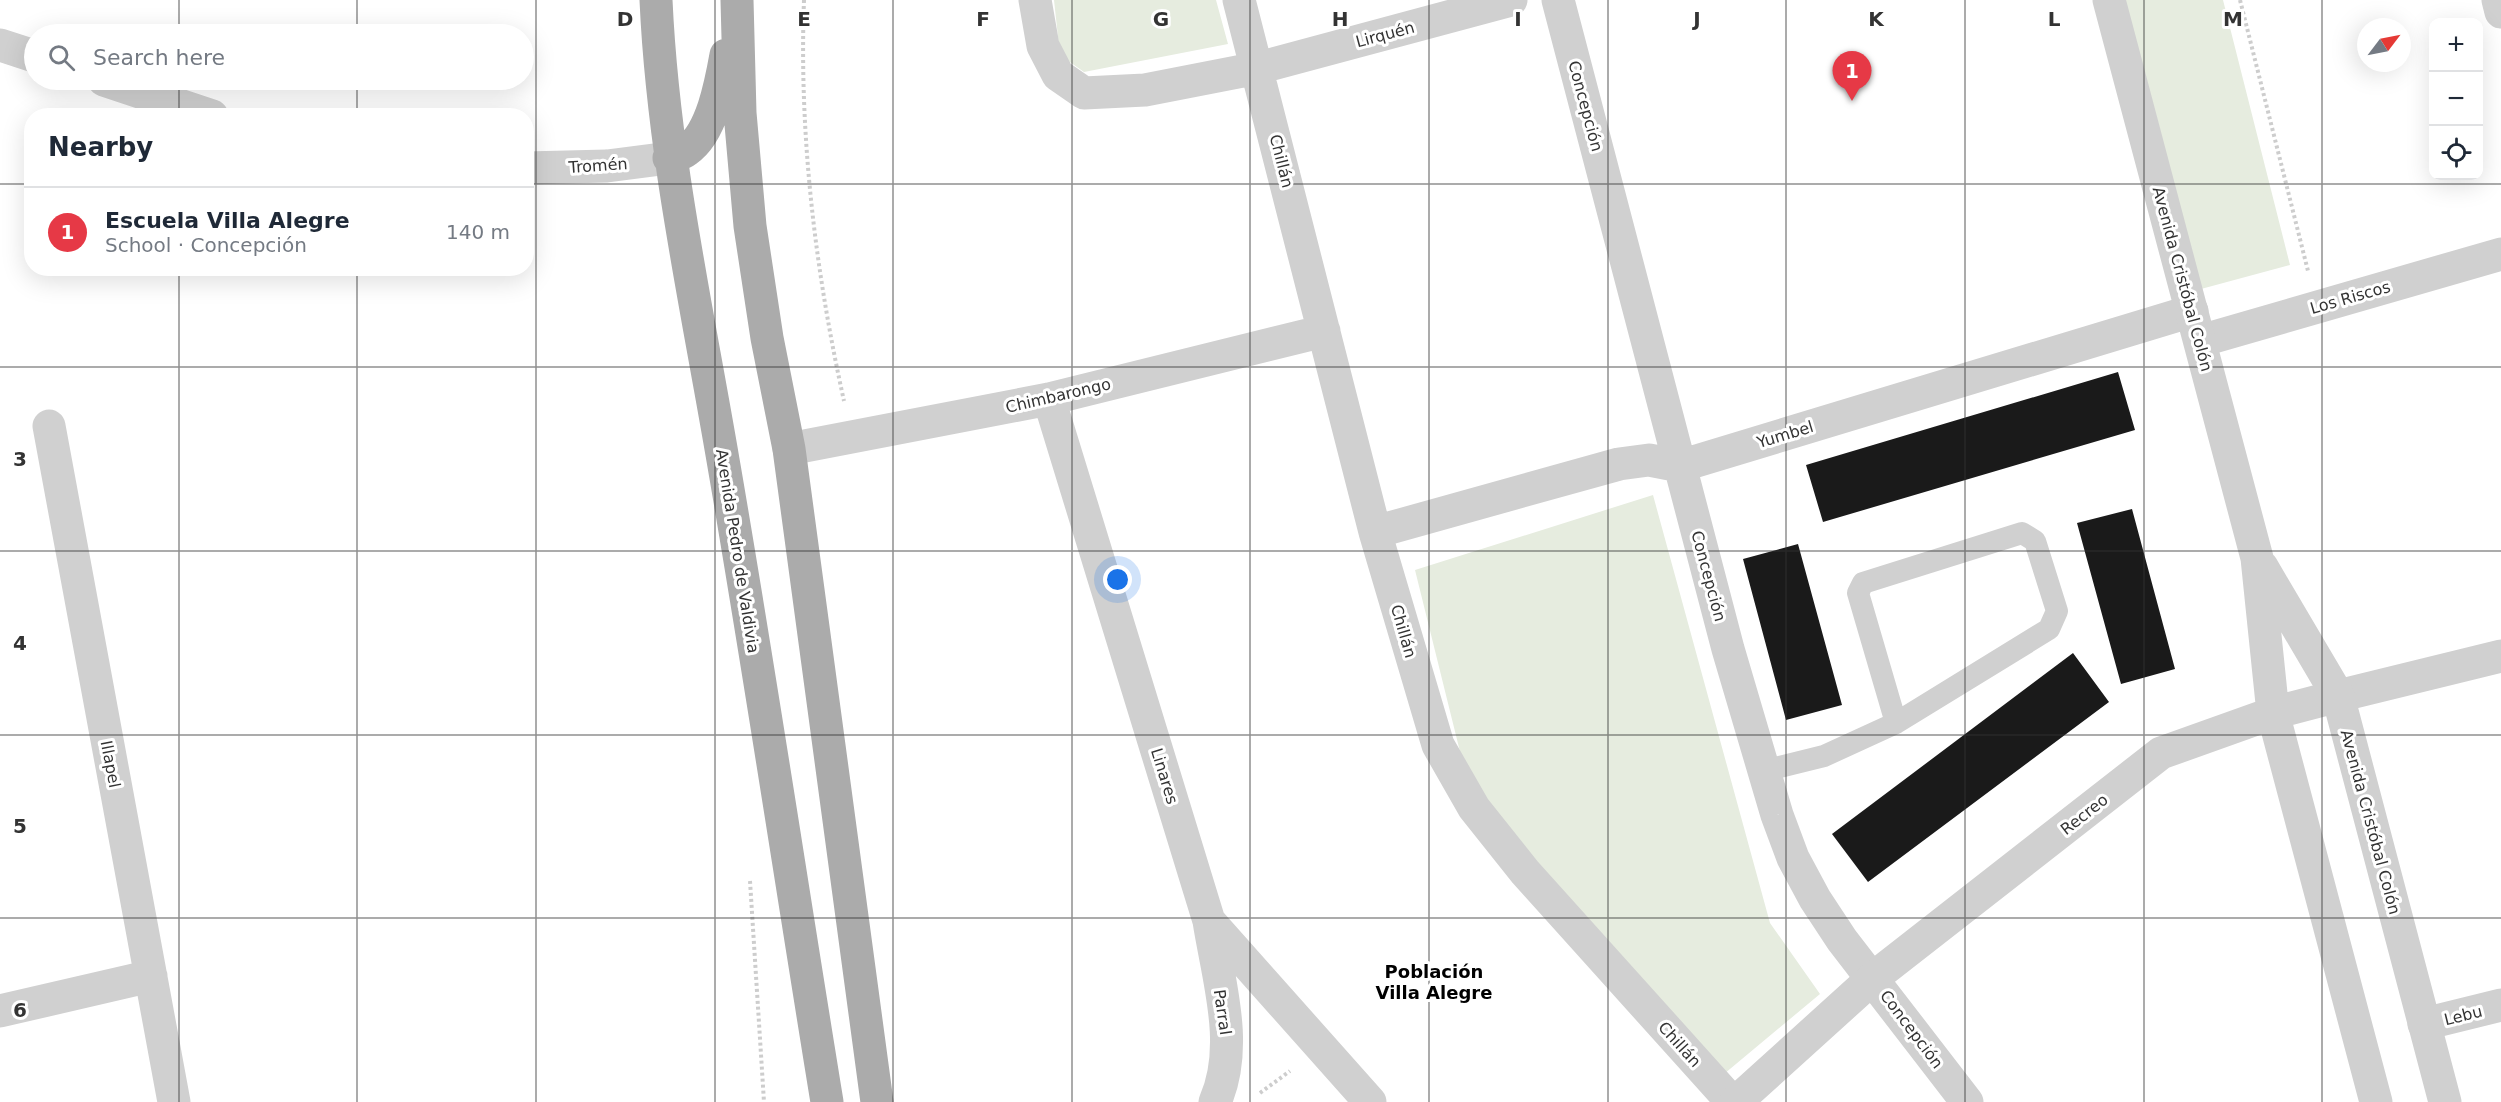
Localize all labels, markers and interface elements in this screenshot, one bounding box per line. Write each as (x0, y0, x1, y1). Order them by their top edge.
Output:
text: D (617, 7, 633, 31)
text: E (797, 7, 811, 31)
text: F (976, 7, 990, 31)
text: G (1153, 7, 1169, 31)
text: H (1332, 7, 1348, 31)
text: I (1514, 7, 1522, 31)
text: J (1691, 7, 1701, 31)
text: K (1868, 7, 1885, 31)
text: L (2048, 7, 2061, 31)
text: M (2223, 7, 2243, 31)
street label: Lirquén (1354, 18, 1417, 51)
north arrow (2357, 18, 2411, 72)
map controls (2429, 18, 2483, 180)
button: + (2429, 18, 2483, 72)
search box (24, 24, 534, 90)
icon: search (45, 41, 78, 74)
text: Search here (93, 45, 225, 70)
pin: 1 (1832, 51, 1872, 101)
street label: Concepción (1564, 59, 1607, 154)
button: − (2429, 72, 2483, 126)
button: locate (2429, 126, 2483, 180)
text: Nearby (48, 132, 153, 162)
street label: Chillán (1266, 132, 1297, 190)
street label: Tromén (567, 154, 628, 177)
street label: Avenida Cristóbal Colón (2149, 185, 2216, 374)
text: Escuela Villa Alegre (105, 208, 350, 233)
text: 1 (61, 220, 74, 244)
text: 140 m (446, 220, 510, 244)
text: School · Concepción (105, 233, 307, 257)
street label: Los Riscos (2308, 277, 2392, 318)
street label: Chimbarongo (1004, 374, 1113, 417)
street label: Yumbel (1754, 417, 1816, 452)
text: 3 (13, 447, 27, 471)
street label: Avenida Pedro de Valdivia (712, 448, 763, 655)
street label: Concepción (1687, 529, 1730, 624)
your location (1103, 565, 1132, 594)
street label: Chillán (1387, 602, 1420, 660)
text: 4 (13, 631, 27, 655)
street label: Avenida Cristóbal Colón (2337, 728, 2404, 917)
street label: Illapel (97, 739, 124, 789)
street label: Linares (1147, 746, 1182, 807)
street label: Recreo (2057, 790, 2112, 839)
text: 5 (13, 814, 27, 838)
district label: Población Villa Alegre (1376, 961, 1492, 1003)
street label: Concepción (1876, 986, 1947, 1072)
street label: Parral (1210, 988, 1235, 1036)
text: 6 (13, 998, 27, 1022)
street label: Lebu (2442, 1002, 2484, 1029)
street label: Chillán (1654, 1018, 1705, 1071)

